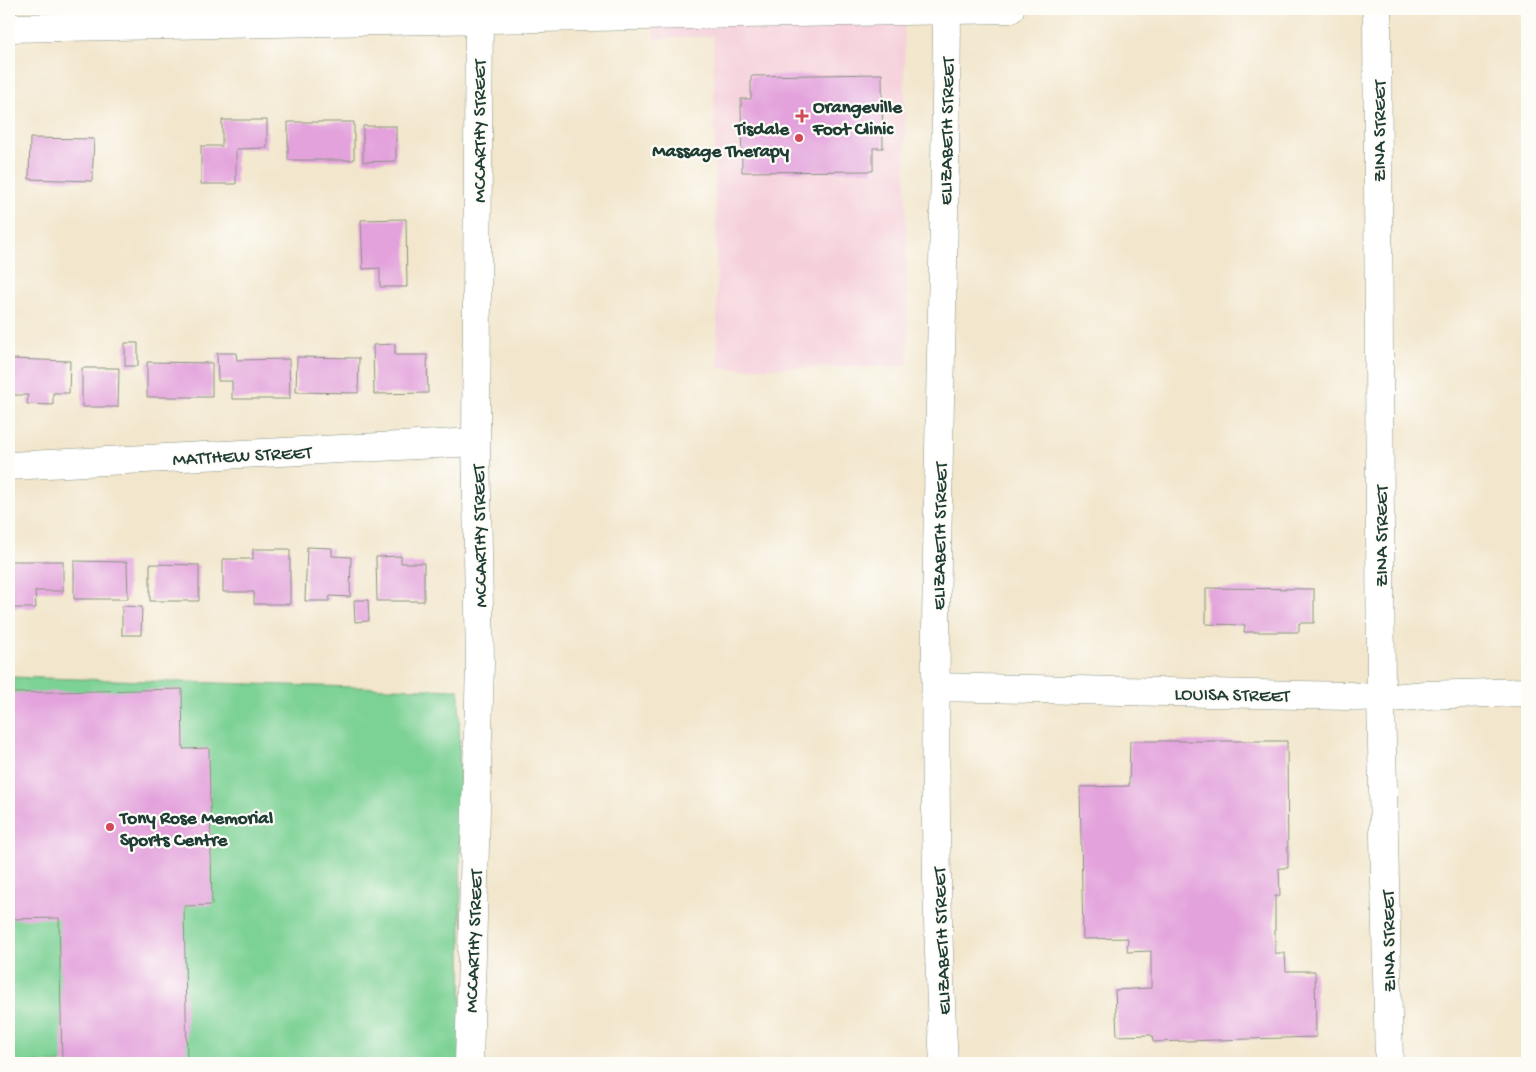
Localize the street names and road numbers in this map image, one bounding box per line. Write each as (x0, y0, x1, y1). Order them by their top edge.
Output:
street label: ELIZABETH STREET (936, 56, 961, 205)
street label: MCCARTHY STREET (470, 59, 493, 203)
street label: ZINA STREET (1370, 79, 1393, 182)
street label: MATTHEW STREET (172, 442, 313, 473)
street label: ELIZABETH STREET (929, 461, 954, 610)
street label: MCCARTHY STREET (469, 463, 494, 608)
street label: ZINA STREET (1372, 484, 1395, 587)
street label: LOUISA STREET (1174, 684, 1291, 709)
street label: ELIZABETH STREET (929, 866, 958, 1015)
street label: MCCARTHY STREET (462, 868, 490, 1013)
street label: ZINA STREET (1378, 889, 1403, 992)

